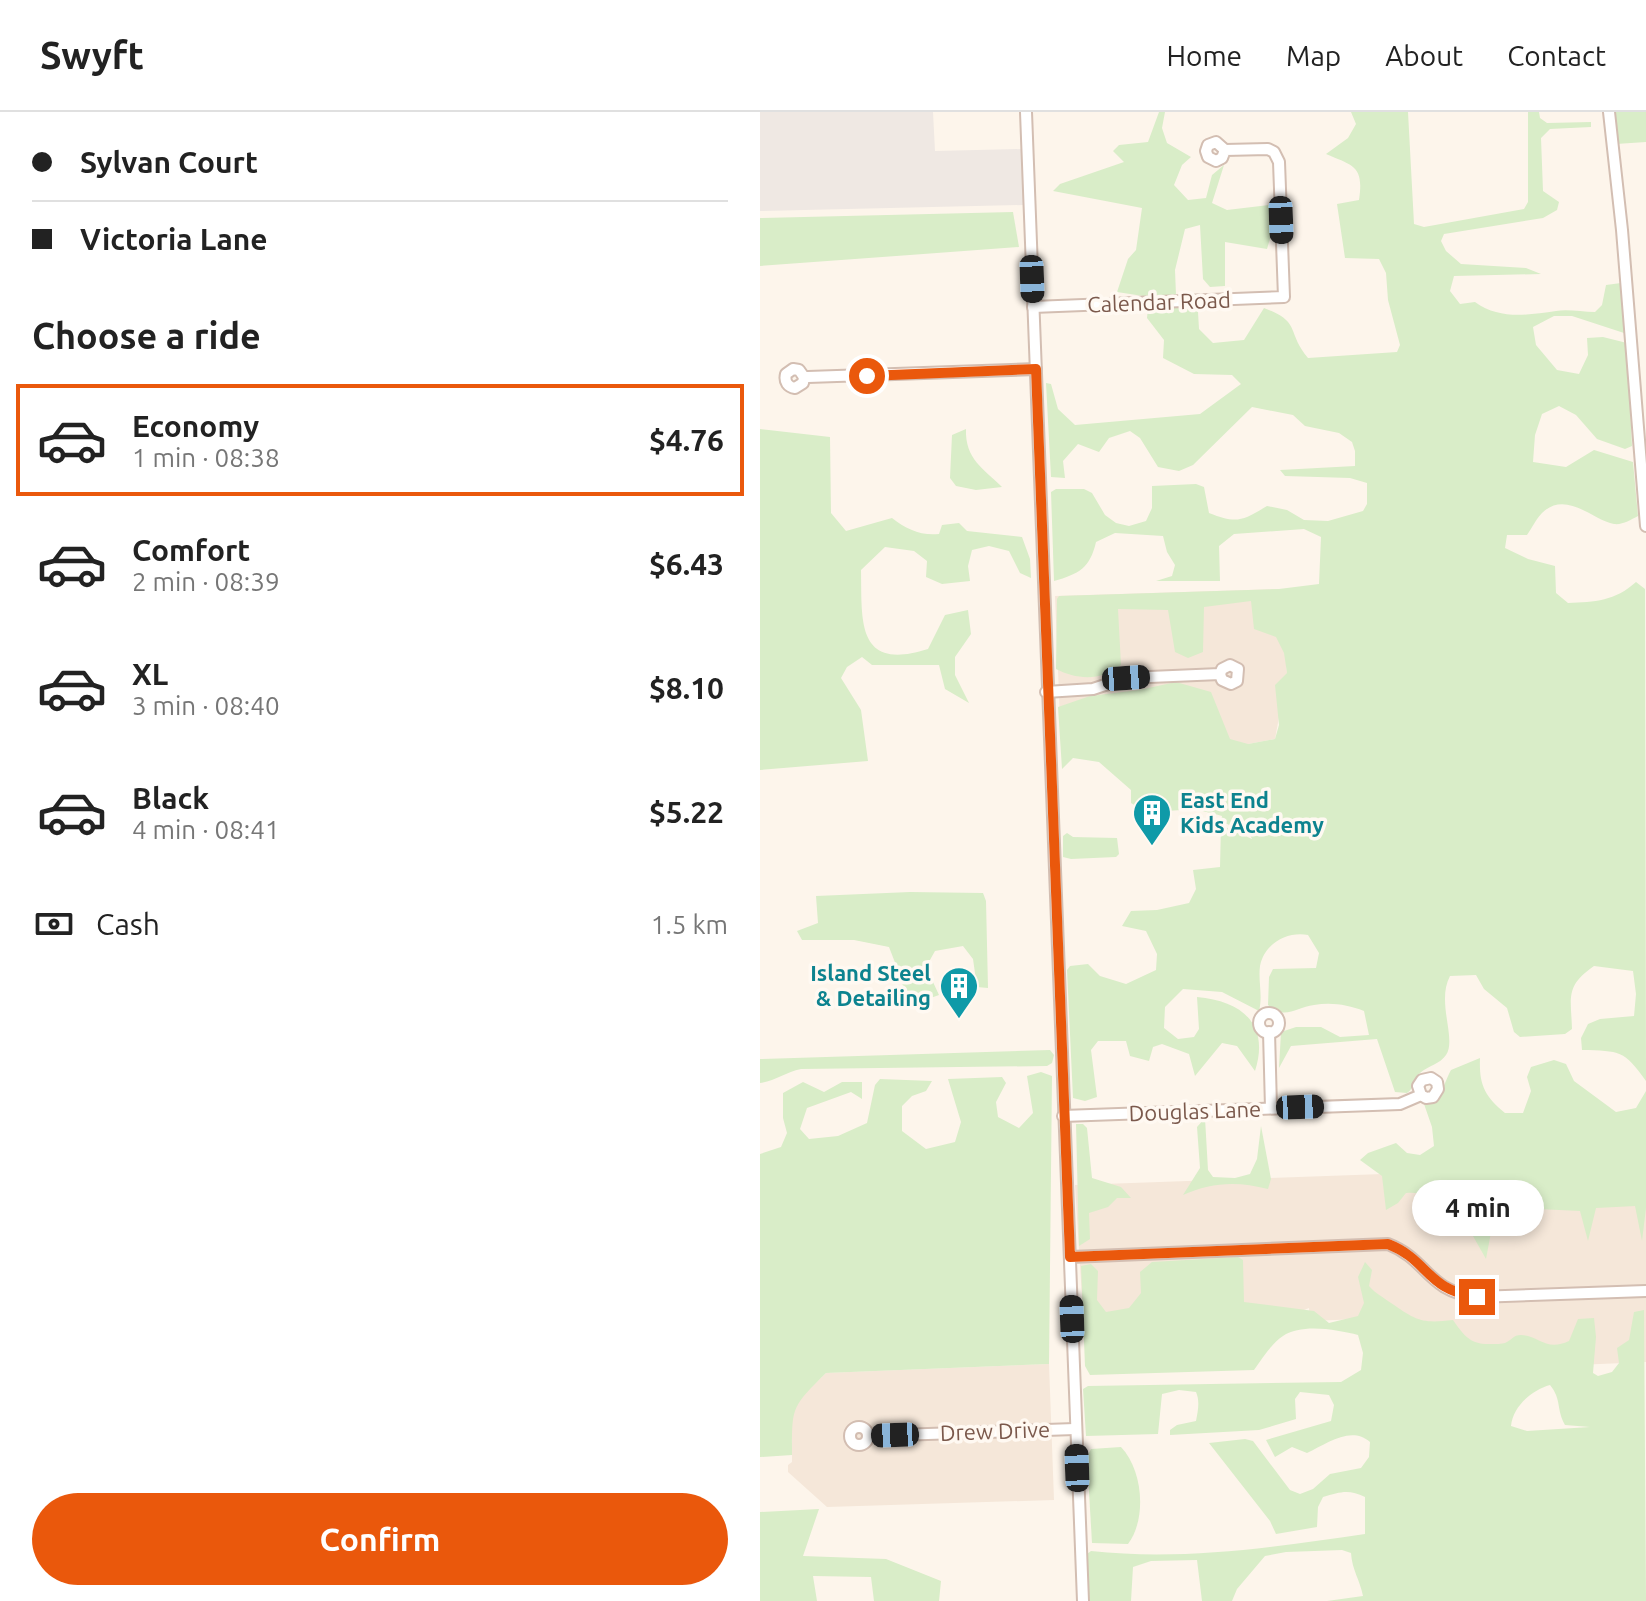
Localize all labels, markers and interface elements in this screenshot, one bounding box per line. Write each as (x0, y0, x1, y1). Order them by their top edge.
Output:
text: Swyft (40, 34, 144, 76)
text: Home (1167, 40, 1242, 71)
text: Map (1286, 40, 1341, 71)
text: About (1385, 40, 1463, 71)
text: Contact (1507, 40, 1606, 71)
text: Sylvan Court (80, 145, 258, 179)
car (1268, 196, 1294, 244)
text: Victoria Lane (80, 222, 268, 256)
car (1019, 255, 1045, 303)
street label: Calendar Road (1087, 287, 1231, 316)
text: Choose a ride (32, 315, 261, 356)
route start (849, 358, 885, 394)
icon: car (36, 404, 108, 476)
text: Economy (132, 409, 259, 443)
text: $4.76 (649, 423, 724, 457)
text: 1 min · 08:38 (132, 443, 280, 472)
icon: car (36, 528, 108, 600)
text: Comfort (132, 533, 250, 567)
text: $6.43 (649, 547, 724, 581)
text: 2 min · 08:39 (132, 567, 280, 596)
icon: car (36, 652, 108, 724)
text: XL (132, 657, 168, 691)
car (1101, 664, 1151, 692)
text: $8.10 (649, 671, 724, 705)
text: 3 min · 08:40 (132, 691, 280, 720)
icon: car (36, 776, 108, 848)
text: Black (132, 781, 209, 815)
place label: East End Kids Academy (1180, 787, 1324, 837)
building icon: East End Kids Academy (1131, 792, 1173, 847)
text: $5.22 (649, 795, 724, 829)
text: 4 min · 08:41 (132, 815, 280, 844)
icon: cash (32, 902, 76, 946)
text: Cash (96, 907, 160, 941)
text: 1.5 km (651, 910, 728, 939)
place label: Island Steel & Detailing (810, 960, 931, 1010)
building icon: Island Steel & Detailing (938, 965, 980, 1020)
car (1276, 1094, 1324, 1120)
street label: Douglas Lane (1128, 1096, 1262, 1125)
callout: 4 min (1411, 1181, 1543, 1237)
text: 4 min (1445, 1193, 1511, 1222)
route end (1459, 1279, 1495, 1315)
car (1059, 1295, 1085, 1343)
street label: Drew Drive (940, 1416, 1050, 1445)
car (871, 1422, 919, 1448)
car (1064, 1444, 1090, 1492)
button: Confirm (32, 1493, 728, 1585)

